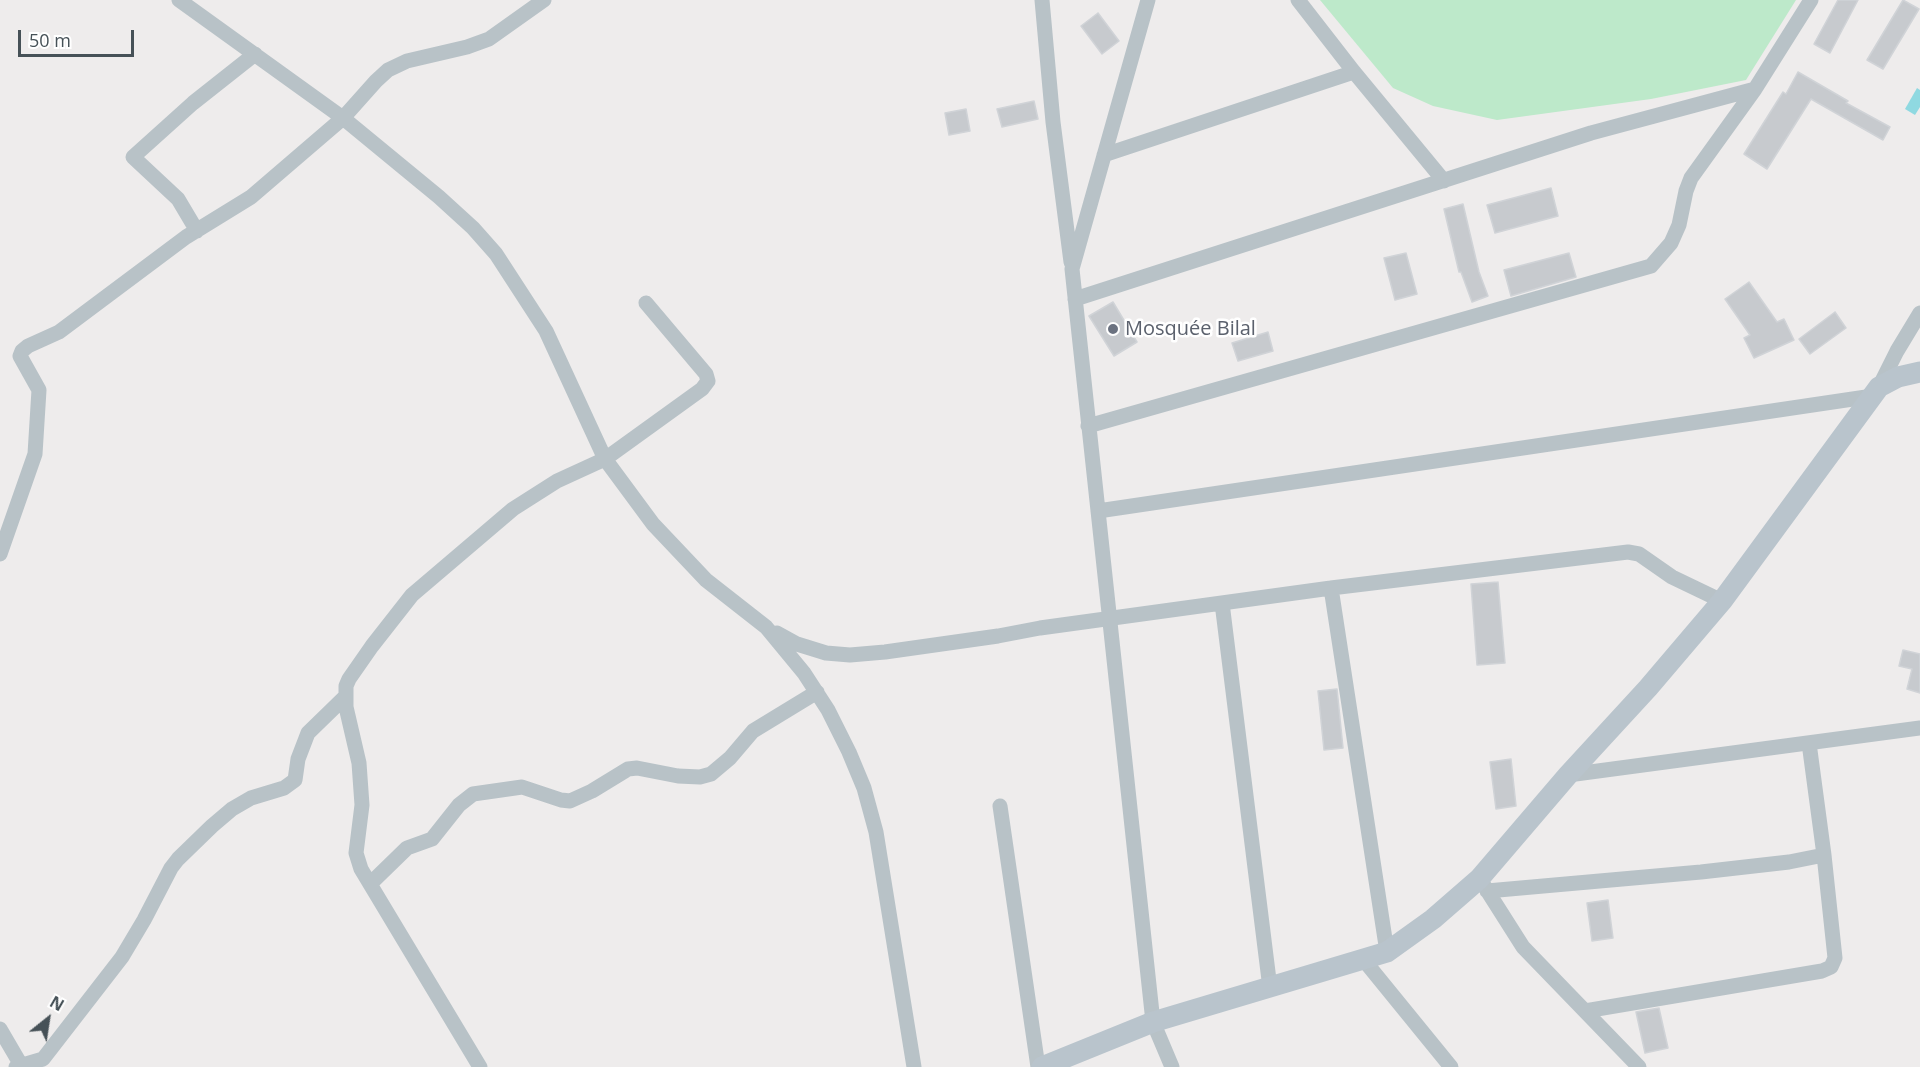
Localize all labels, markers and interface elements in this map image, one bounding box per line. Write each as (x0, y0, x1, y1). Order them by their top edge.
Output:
scale bar (21, 18, 136, 56)
text: 50 m (29, 28, 71, 52)
place label: Mosquée Bilal (1125, 317, 1256, 341)
marker: Mosquée Bilal (1106, 322, 1120, 336)
north arrow (18, 989, 78, 1049)
text: N (46, 991, 68, 1016)

